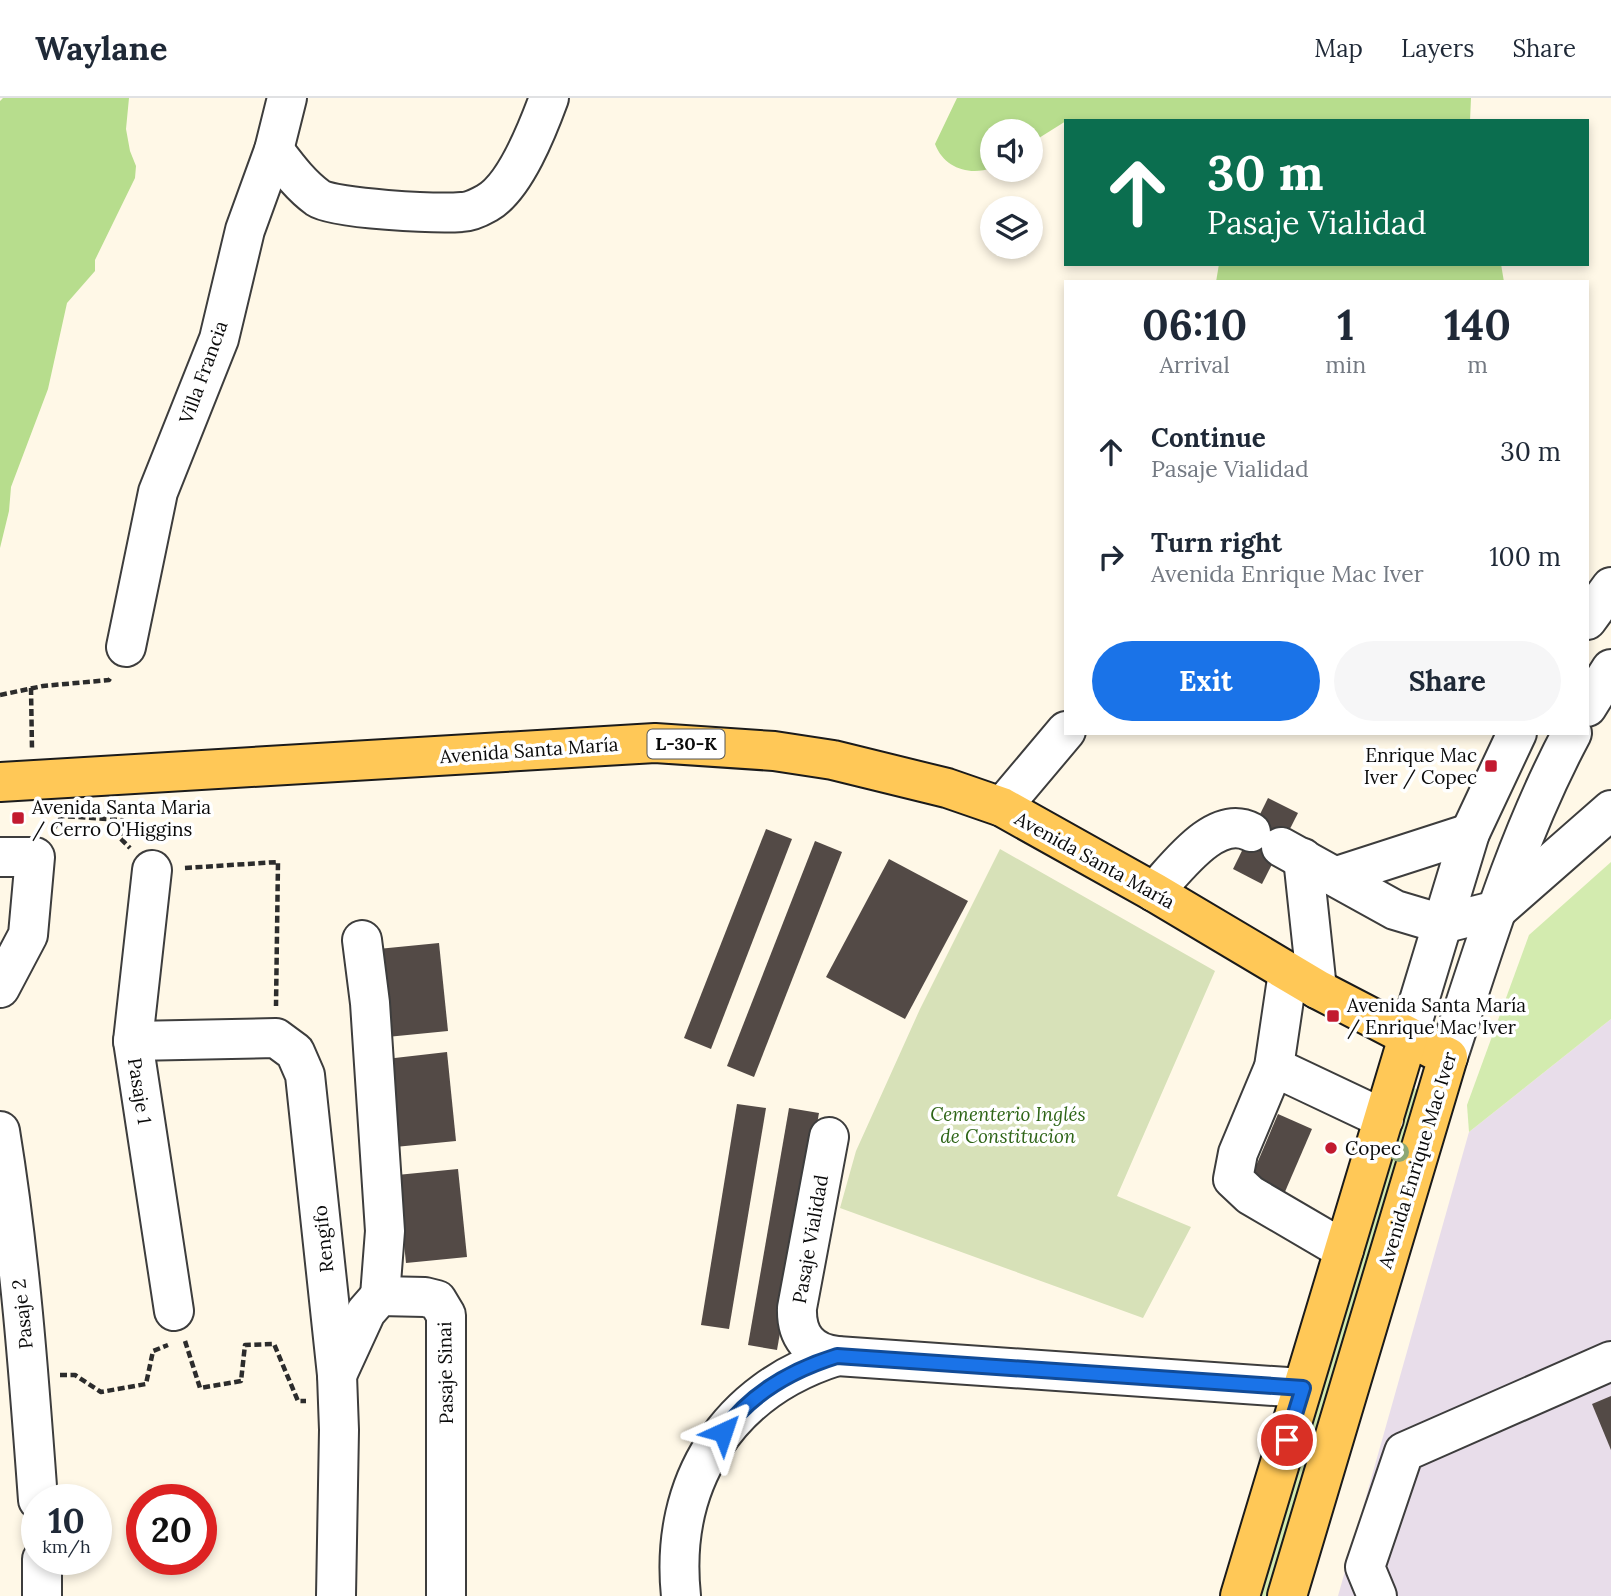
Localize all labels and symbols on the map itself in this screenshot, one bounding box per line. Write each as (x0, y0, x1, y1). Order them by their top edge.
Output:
street label: Villa Francia (173, 317, 233, 428)
road number: L-30-K (648, 730, 724, 758)
street label: Avenida Santa María (438, 732, 619, 768)
place label: Enrique Mac Iver / Copec (1364, 743, 1477, 790)
marker: Enrique Mac Iver / Copec (1483, 758, 1499, 774)
place label: Avenida Santa Maria / Cerro O'Higgins (31, 795, 211, 842)
street label: Avenida Santa María (1010, 806, 1179, 914)
marker: Avenida Santa Maria / Cerro O'Higgins (10, 810, 26, 826)
place label: Avenida Santa María / Enrique Mac Iver (1346, 993, 1526, 1040)
marker: Avenida Santa María / Enrique Mac Iver (1325, 1008, 1341, 1024)
street label: Avenida Enrique Mac Iver (1372, 1048, 1462, 1272)
street label: Pasaje 1 (123, 1056, 157, 1126)
park label: Cementerio Inglés de Constitucion (930, 1102, 1086, 1148)
place label: Copec (1345, 1136, 1401, 1160)
marker: Copec (1323, 1140, 1339, 1156)
street label: Pasaje Vialidad (787, 1173, 833, 1305)
street label: Rengifo (308, 1204, 338, 1274)
street label: Pasaje 2 (6, 1278, 38, 1350)
street label: Pasaje Sinai (432, 1321, 458, 1425)
position arrow (686, 1395, 760, 1469)
pin (1257, 1410, 1317, 1470)
speed limit sign: 20 (126, 1484, 217, 1575)

